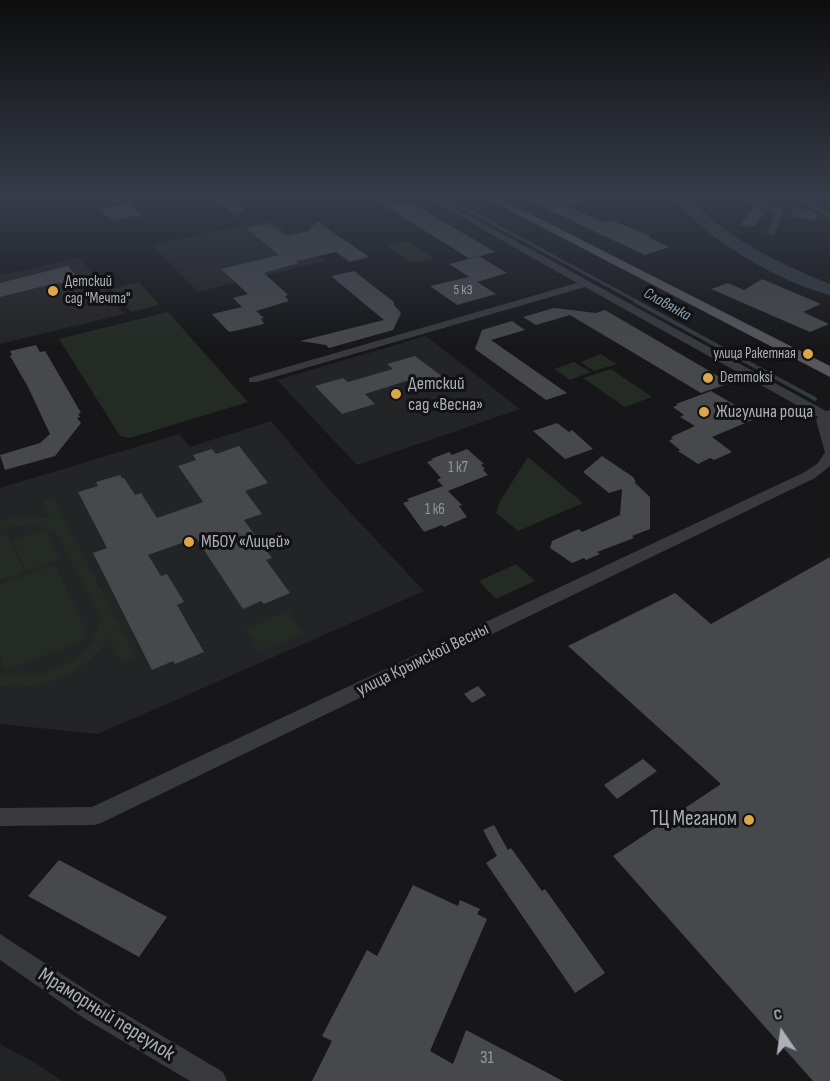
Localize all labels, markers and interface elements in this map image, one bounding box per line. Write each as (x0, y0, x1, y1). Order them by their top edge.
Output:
place label: Детский сад "Мечта" (65, 273, 130, 308)
house number: 5 к3 (454, 282, 472, 298)
marker: Детский сад "Мечта" (46, 284, 60, 298)
water label: Славянка (640, 284, 694, 326)
place label: улица Ракетная (713, 345, 796, 363)
marker: улица Ракетная (801, 347, 815, 361)
place label: Demmoksi (720, 369, 773, 387)
marker: Demmoksi (701, 371, 715, 385)
place label: Детский сад «Весна» (408, 373, 483, 416)
marker: Детский сад «Весна» (389, 387, 403, 401)
place label: Жигулина роща (716, 401, 813, 423)
marker: Жигулина роща (697, 405, 711, 419)
house number: 1 к7 (448, 459, 468, 477)
house number: 1 к6 (425, 501, 445, 519)
place label: МБОУ «Лицей» (201, 531, 290, 553)
marker: МБОУ «Лицей» (182, 535, 196, 549)
street label: улица Крымской Весны (353, 619, 493, 701)
place label: ТЦ Меганом (650, 807, 737, 833)
marker: ТЦ Меганом (742, 813, 756, 827)
street label: Мраморный переулок (33, 963, 179, 1067)
north arrow (752, 1003, 812, 1063)
text: С (772, 1005, 784, 1025)
house number: 31 (480, 1047, 494, 1069)

